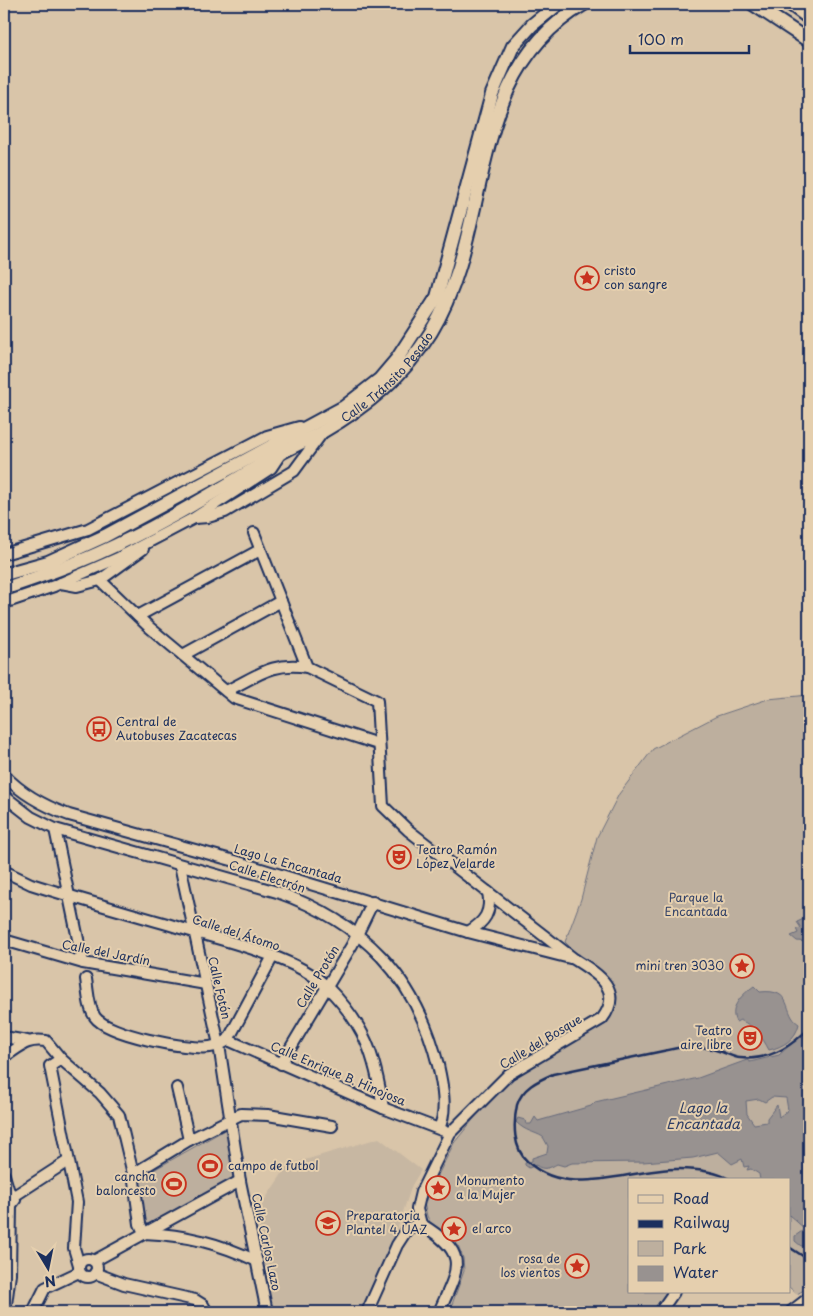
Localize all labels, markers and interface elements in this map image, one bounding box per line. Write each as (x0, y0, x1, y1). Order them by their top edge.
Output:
scale bar (630, 22, 749, 54)
text: 100 m (638, 27, 684, 50)
place label: cristo con sangre (604, 261, 667, 293)
place icon: cristo con sangre (574, 265, 600, 291)
street label: Calle Tránsito Pesado (337, 328, 437, 426)
place label: Central de Autobuses Zacatecas (116, 712, 237, 744)
bus stop icon: Central de Autobuses Zacatecas (86, 716, 112, 742)
street label: Lago La Encantada (232, 839, 345, 887)
place label: Teatro Ramón López Velarde (416, 840, 497, 872)
theatre icon: Teatro Ramón López Velarde (386, 844, 412, 870)
street label: Calle Electrón (227, 855, 308, 897)
park label: Parque la Encantada (664, 888, 728, 920)
street label: Calle del Átomo (190, 909, 283, 955)
street label: Calle del Jardín (61, 935, 152, 969)
street label: Calle Protón (291, 942, 343, 1011)
place icon: mini tren 3030 (729, 953, 755, 979)
street label: Calle Fotón (204, 955, 236, 1021)
place label: mini tren 3030 (636, 956, 724, 974)
street label: Calle del Bosque (496, 1009, 585, 1073)
place label: Teatro aire libre (680, 1021, 732, 1053)
theatre icon: Teatro aire libre (737, 1025, 763, 1051)
street label: Calle Enrique B. Hinojosa (268, 1036, 409, 1110)
water label: Lago la Encantada (666, 1097, 741, 1134)
sports icon: campo de futbol (197, 1153, 223, 1179)
place label: campo de futbol (228, 1156, 318, 1174)
place label: cancha baloncesto (96, 1167, 157, 1199)
sports icon: cancha baloncesto (161, 1171, 187, 1197)
place label: Monumento a la Mujer (456, 1171, 525, 1203)
place icon: Monumento a la Mujer (425, 1175, 451, 1201)
legend (628, 1178, 790, 1294)
text: Road (673, 1186, 709, 1209)
street label: Calle Carlos Lazo (248, 1191, 286, 1292)
place label: Preparatoria Plantel 4 UAZ (346, 1206, 427, 1238)
school or university icon: Preparatoria Plantel 4 UAZ (315, 1210, 341, 1236)
text: Railway (673, 1210, 730, 1233)
place icon: el arco (441, 1216, 467, 1242)
place label: el arco (472, 1219, 512, 1237)
text: Park (673, 1236, 707, 1259)
north arrow (22, 1244, 72, 1294)
place label: rosa de los vientos (501, 1249, 560, 1281)
place icon: rosa de los vientos (564, 1253, 590, 1279)
text: Water (673, 1260, 718, 1283)
text: N (43, 1270, 58, 1293)

